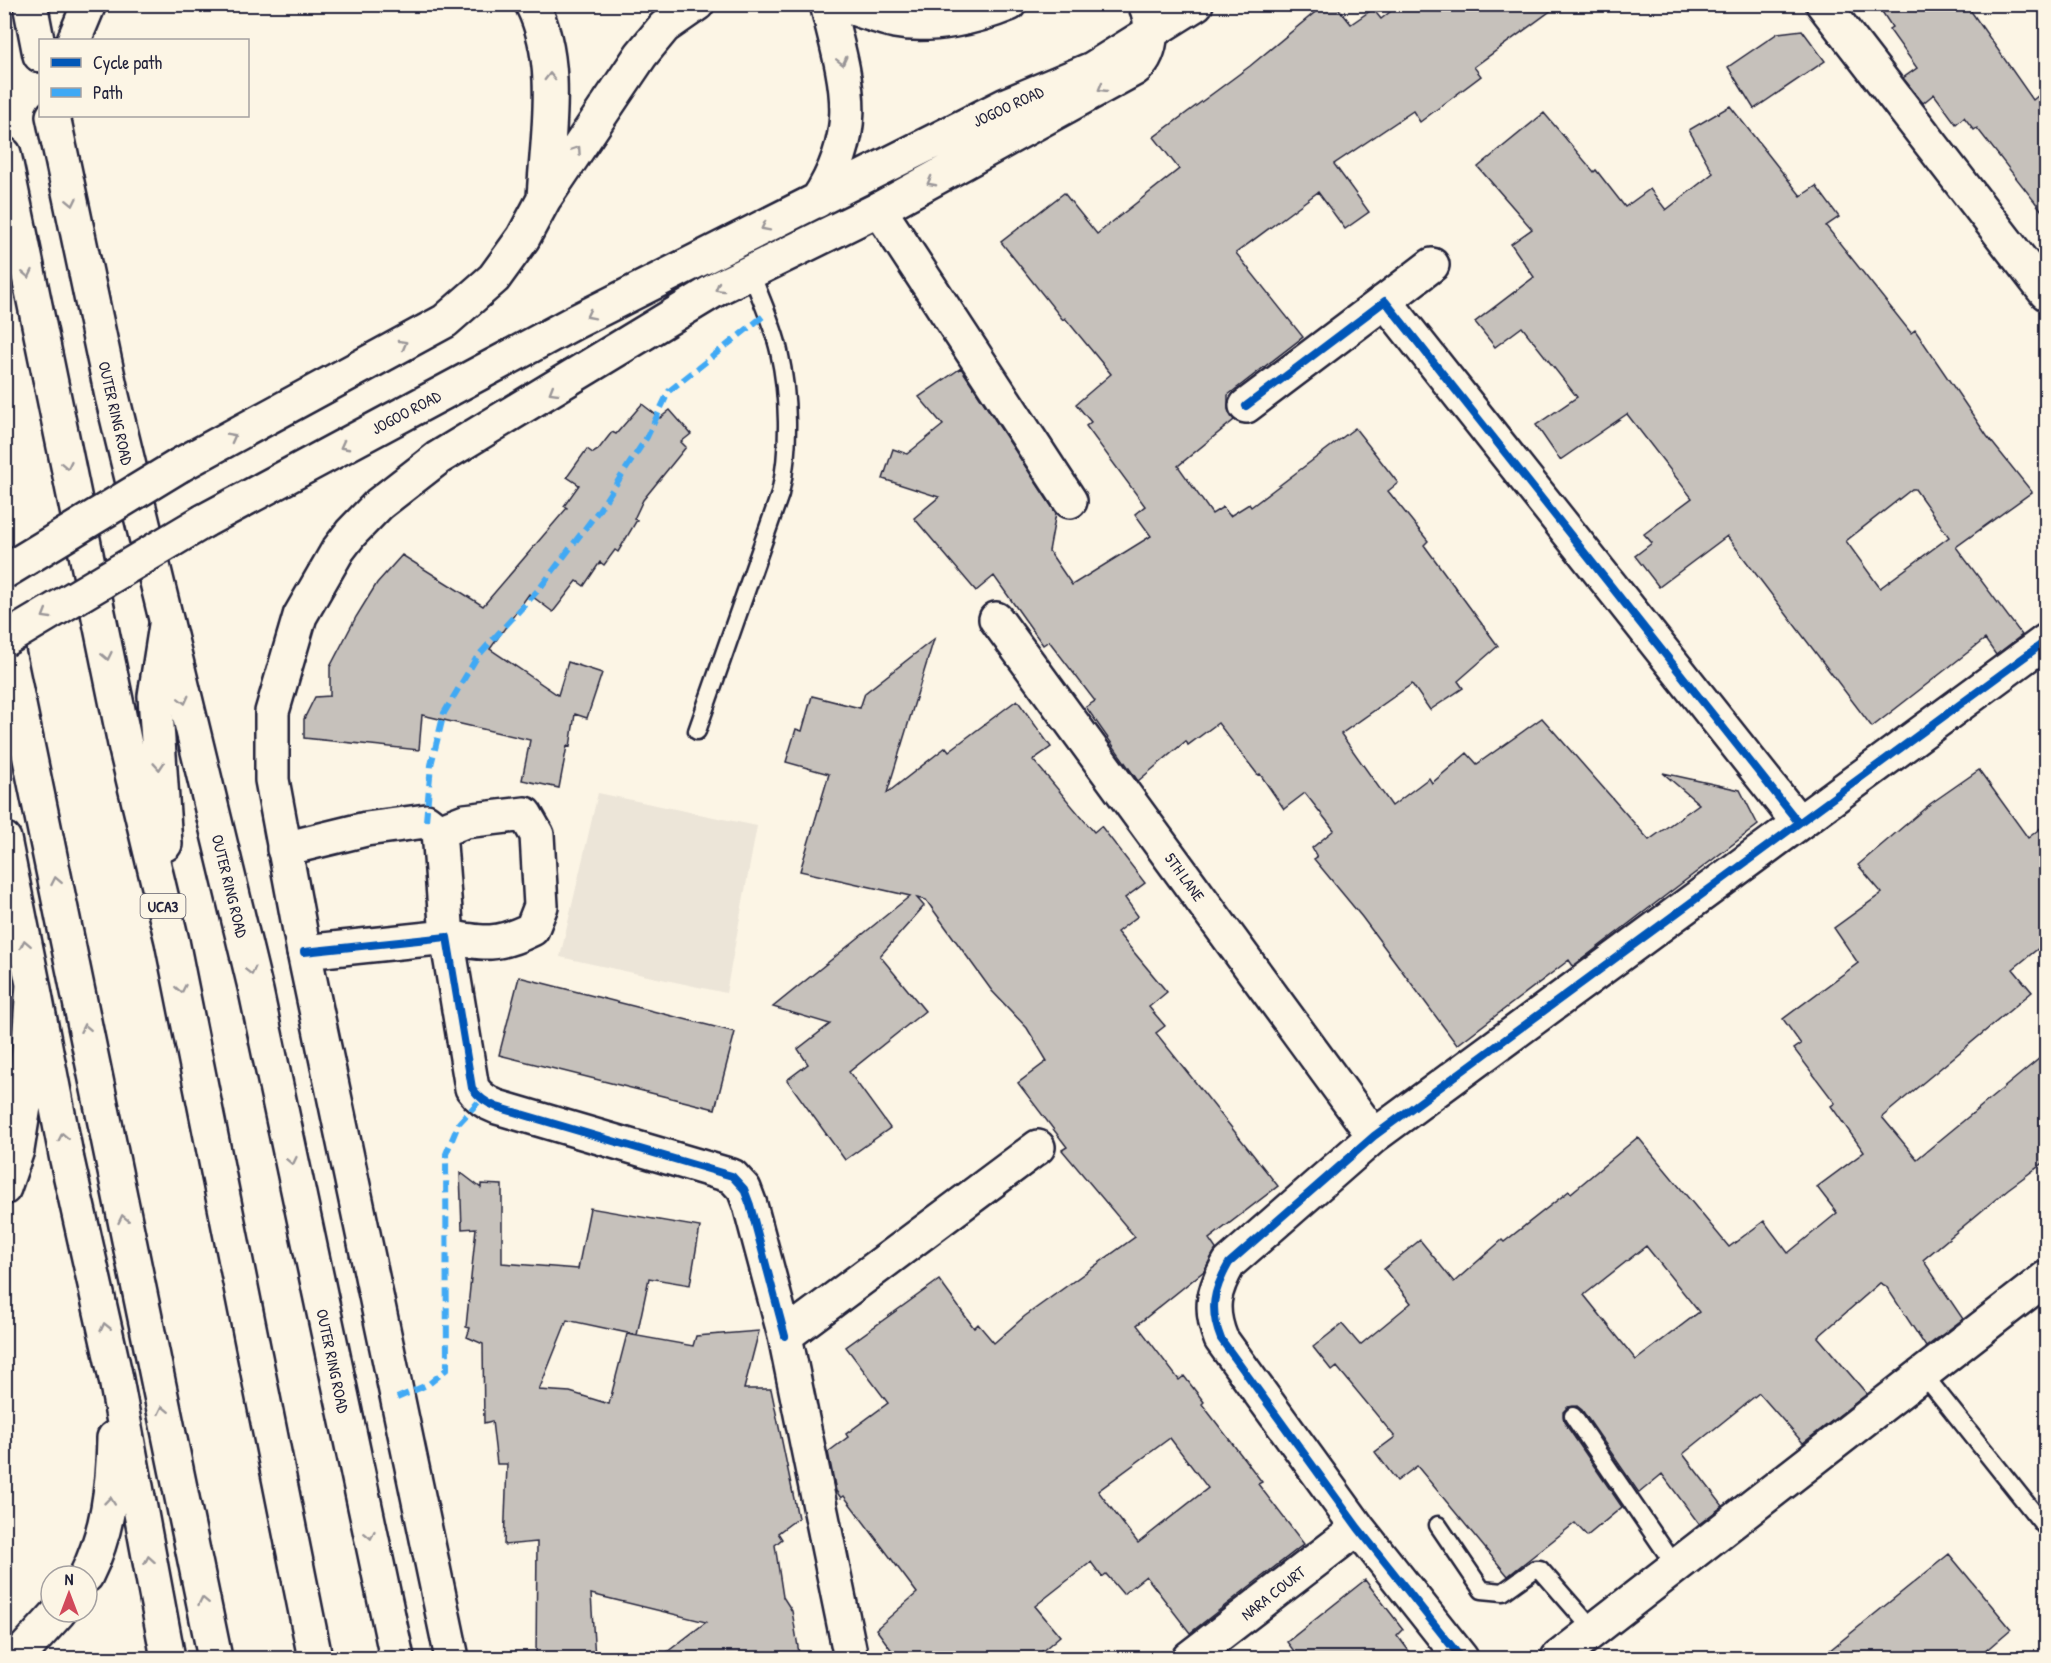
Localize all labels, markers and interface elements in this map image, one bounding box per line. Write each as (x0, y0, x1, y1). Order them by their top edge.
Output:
legend (39, 39, 249, 117)
text: Cycle path (93, 50, 163, 75)
one-way arrow (835, 56, 848, 66)
one-way arrow (544, 73, 556, 82)
text: Path (93, 80, 123, 105)
street label: JOGOO ROAD (969, 80, 1047, 132)
one-way arrow (1098, 81, 1108, 92)
one-way arrow (569, 146, 580, 157)
one-way arrow (926, 175, 937, 186)
one-way arrow (65, 197, 78, 207)
one-way arrow (760, 220, 771, 232)
one-way arrow (21, 268, 34, 278)
one-way arrow (715, 281, 725, 292)
one-way arrow (586, 307, 597, 319)
one-way arrow (397, 340, 407, 351)
street label: OUTER RING ROAD (93, 359, 139, 467)
one-way arrow (549, 383, 559, 395)
street label: JOGOO ROAD (367, 384, 445, 439)
one-way arrow (226, 433, 236, 444)
one-way arrow (340, 439, 350, 450)
one-way arrow (60, 459, 73, 469)
one-way arrow (42, 608, 52, 620)
one-way arrow (100, 650, 113, 660)
one-way arrow (177, 695, 190, 705)
one-way arrow (153, 762, 166, 771)
street label: OUTER RING ROAD (207, 832, 254, 940)
street label: 5TH LANE (1160, 848, 1210, 906)
one-way arrow (50, 876, 63, 886)
road number: UCA3 (140, 894, 186, 918)
one-way arrow (20, 939, 33, 949)
one-way arrow (243, 966, 256, 976)
one-way arrow (174, 984, 187, 994)
one-way arrow (79, 1024, 92, 1034)
one-way arrow (57, 1132, 70, 1142)
one-way arrow (284, 1156, 297, 1166)
one-way arrow (117, 1215, 130, 1225)
street label: OUTER RING ROAD (311, 1307, 355, 1415)
one-way arrow (99, 1322, 112, 1332)
one-way arrow (157, 1406, 170, 1416)
one-way arrow (103, 1496, 116, 1505)
one-way arrow (363, 1530, 376, 1540)
one-way arrow (144, 1555, 156, 1564)
street label: NARA COURT (1236, 1561, 1310, 1625)
north arrow (39, 1564, 99, 1624)
text: N (65, 1568, 74, 1590)
one-way arrow (197, 1597, 210, 1607)

